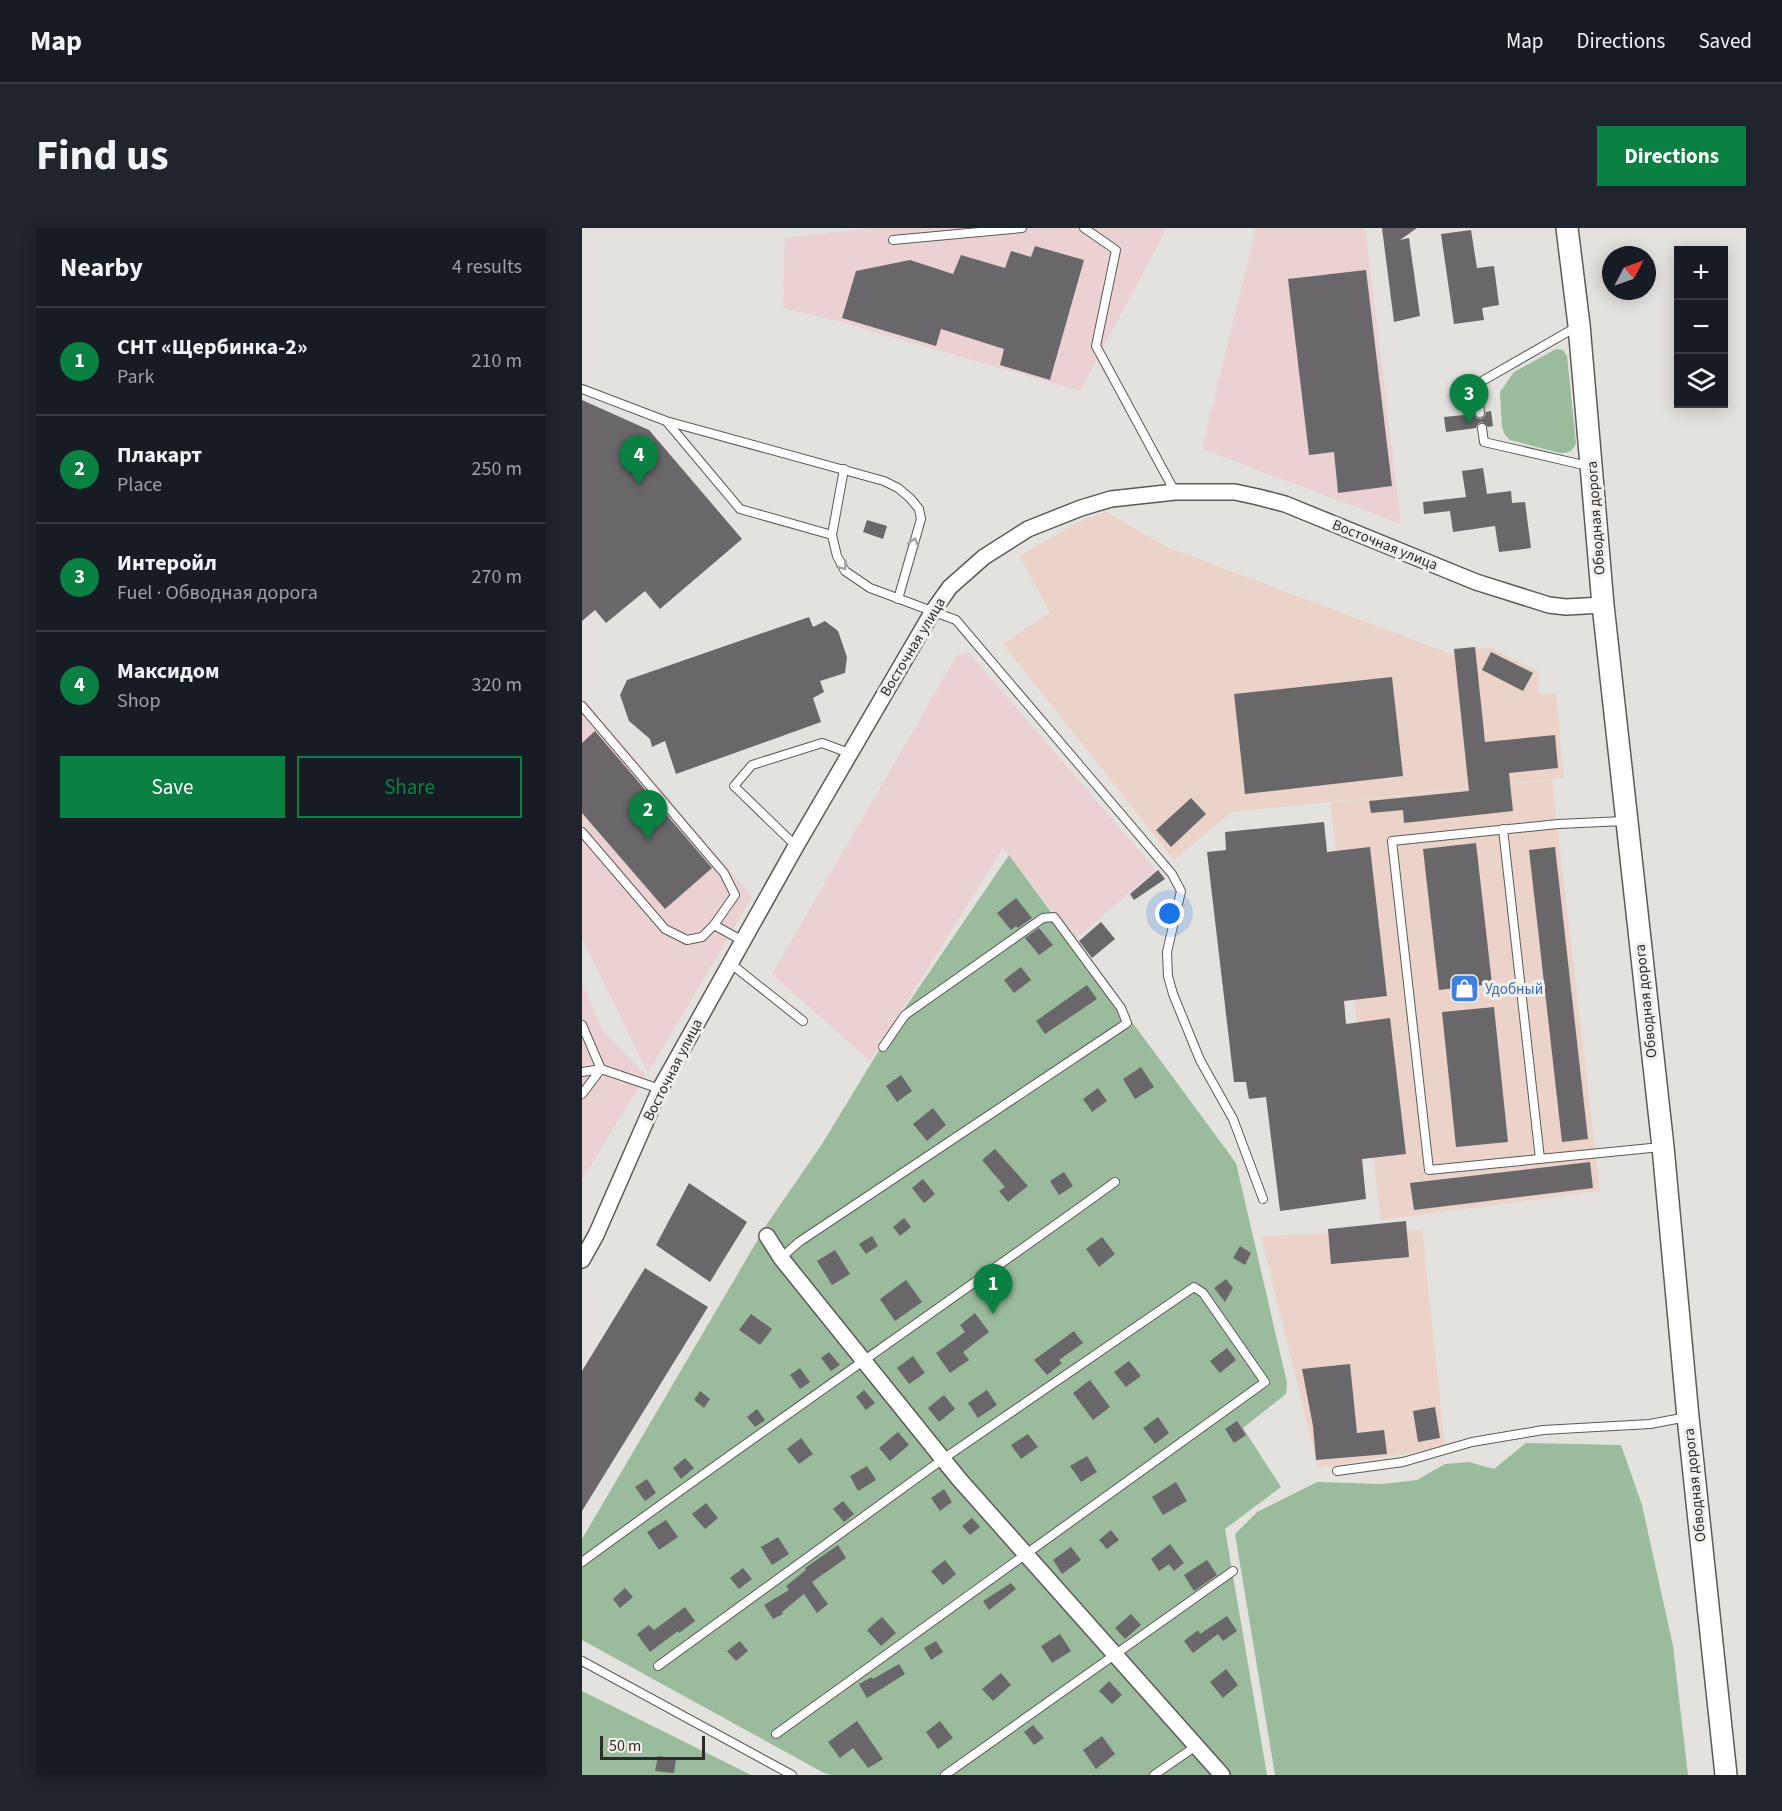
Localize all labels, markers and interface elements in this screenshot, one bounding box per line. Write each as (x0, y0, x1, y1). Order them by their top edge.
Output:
text: Map (30, 21, 82, 61)
text: Map (1506, 26, 1544, 56)
text: Directions (1577, 26, 1665, 56)
text: Saved (1698, 26, 1752, 56)
text: Find us (36, 126, 169, 186)
button: Directions (1597, 126, 1746, 186)
north arrow (1602, 246, 1656, 300)
map controls (1674, 246, 1728, 408)
button: + (1674, 246, 1728, 300)
text: Nearby (60, 249, 143, 286)
text: 4 results (452, 253, 522, 281)
button: − (1674, 300, 1728, 354)
text: СНТ «Щербинка-2» (117, 331, 308, 363)
text: 1 (74, 347, 85, 375)
text: 210 m (472, 347, 522, 375)
button: layers (1674, 354, 1728, 408)
text: Park (117, 363, 154, 391)
pin: 3 (1450, 374, 1488, 424)
pin: 4 (620, 436, 658, 485)
text: Плакарт (117, 439, 202, 471)
text: 2 (74, 455, 85, 483)
text: 250 m (472, 455, 522, 483)
street label: Обводная дорога (1582, 460, 1610, 576)
text: Place (117, 471, 162, 499)
street label: Восточная улица (1329, 514, 1441, 576)
one-way arrow (907, 537, 919, 548)
text: Интеройл (117, 547, 217, 579)
one-way arrow (836, 559, 847, 570)
text: 3 (74, 563, 85, 591)
text: 270 m (472, 563, 522, 591)
text: Fuel · Обводная дорога (117, 579, 318, 607)
street label: Восточная улица (875, 594, 951, 700)
text: Максидом (117, 655, 220, 687)
text: 4 (74, 671, 85, 699)
text: 320 m (472, 671, 522, 699)
text: Shop (117, 687, 161, 715)
button: Save (60, 756, 285, 818)
button: Share (297, 756, 522, 818)
pin: 2 (628, 790, 668, 840)
your location (1155, 899, 1184, 928)
street label: Обводная дорога (1630, 943, 1662, 1059)
shop icon: Удобный (1448, 973, 1480, 1005)
place label: Удобный (1485, 979, 1543, 1000)
street label: Восточная улица (638, 1015, 708, 1125)
pin: 1 (974, 1264, 1012, 1314)
street label: Обводная дорога (1679, 1427, 1711, 1543)
scale bar (600, 1733, 705, 1760)
text: 50 m (609, 1735, 641, 1757)

